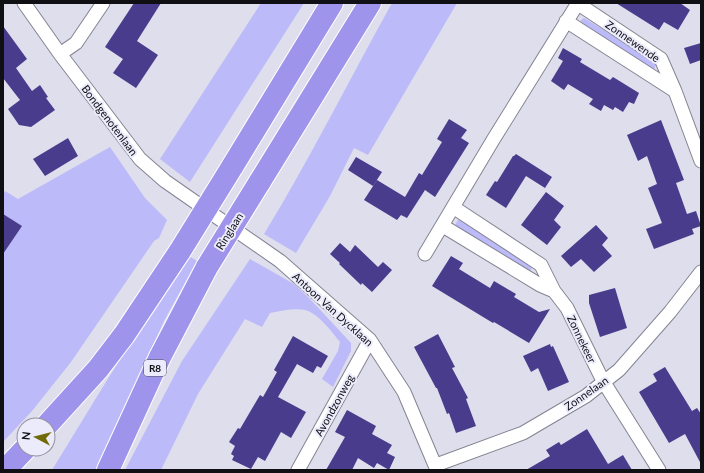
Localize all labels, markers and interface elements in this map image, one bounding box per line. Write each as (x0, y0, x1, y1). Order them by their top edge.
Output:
street label: Zonnewende (603, 18, 663, 65)
street label: Bondgenotenlaan (79, 82, 141, 158)
street label: Ringlaan (213, 210, 245, 252)
street label: Antoon Van Dycklaan (290, 269, 376, 349)
street label: Zonnekeer (565, 313, 599, 365)
road number: R8 (144, 360, 166, 376)
street label: Avondzonweg (312, 372, 356, 438)
street label: Zonnelaan (562, 373, 610, 413)
north arrow (16, 417, 56, 457)
text: N (19, 431, 33, 441)

